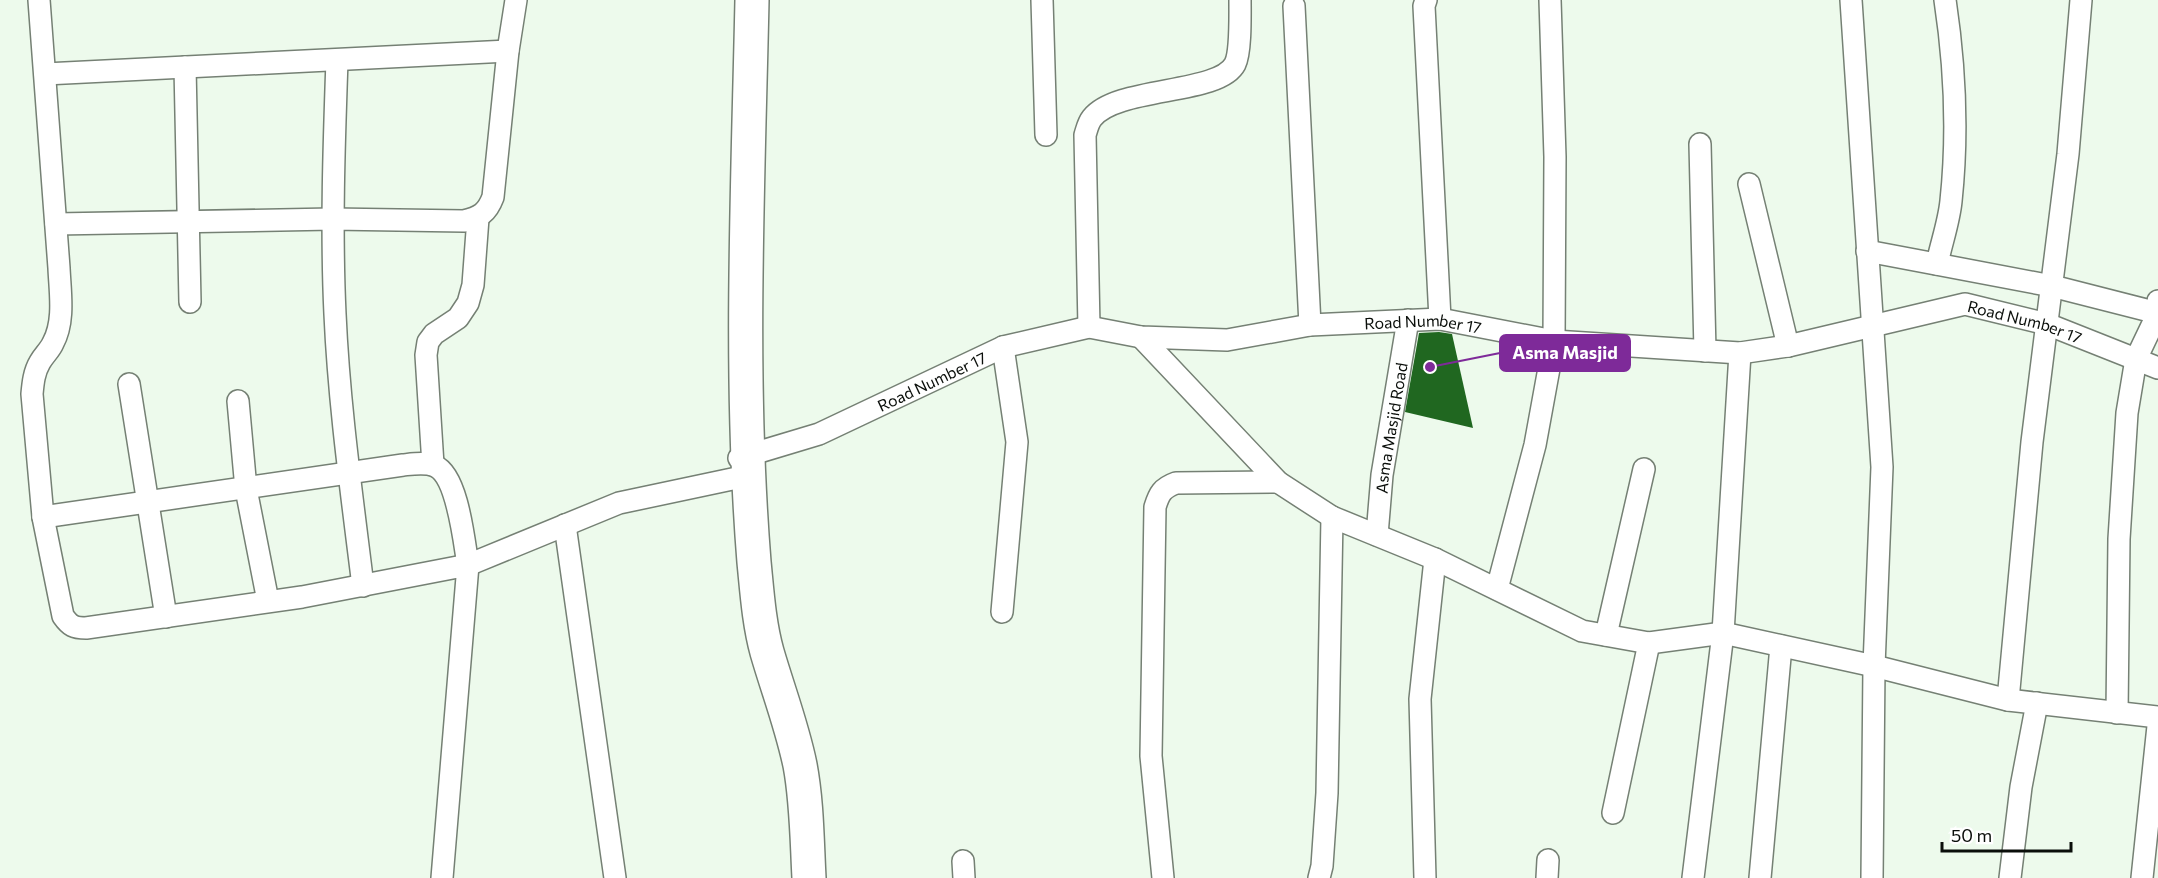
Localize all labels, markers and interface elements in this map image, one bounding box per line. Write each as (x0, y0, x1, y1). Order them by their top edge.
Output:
street label: Road Number 17 (1966, 296, 2085, 346)
street label: Road Number 17 (1364, 310, 1483, 336)
callout: Asma Masjid (1500, 335, 1630, 371)
text: Asma Masjid (1512, 341, 1618, 363)
street label: Road Number 17 (874, 347, 989, 415)
street label: Asma Masjid Road (1371, 361, 1410, 494)
scale bar (1942, 815, 2071, 853)
text: 50 m (1951, 824, 1992, 846)

